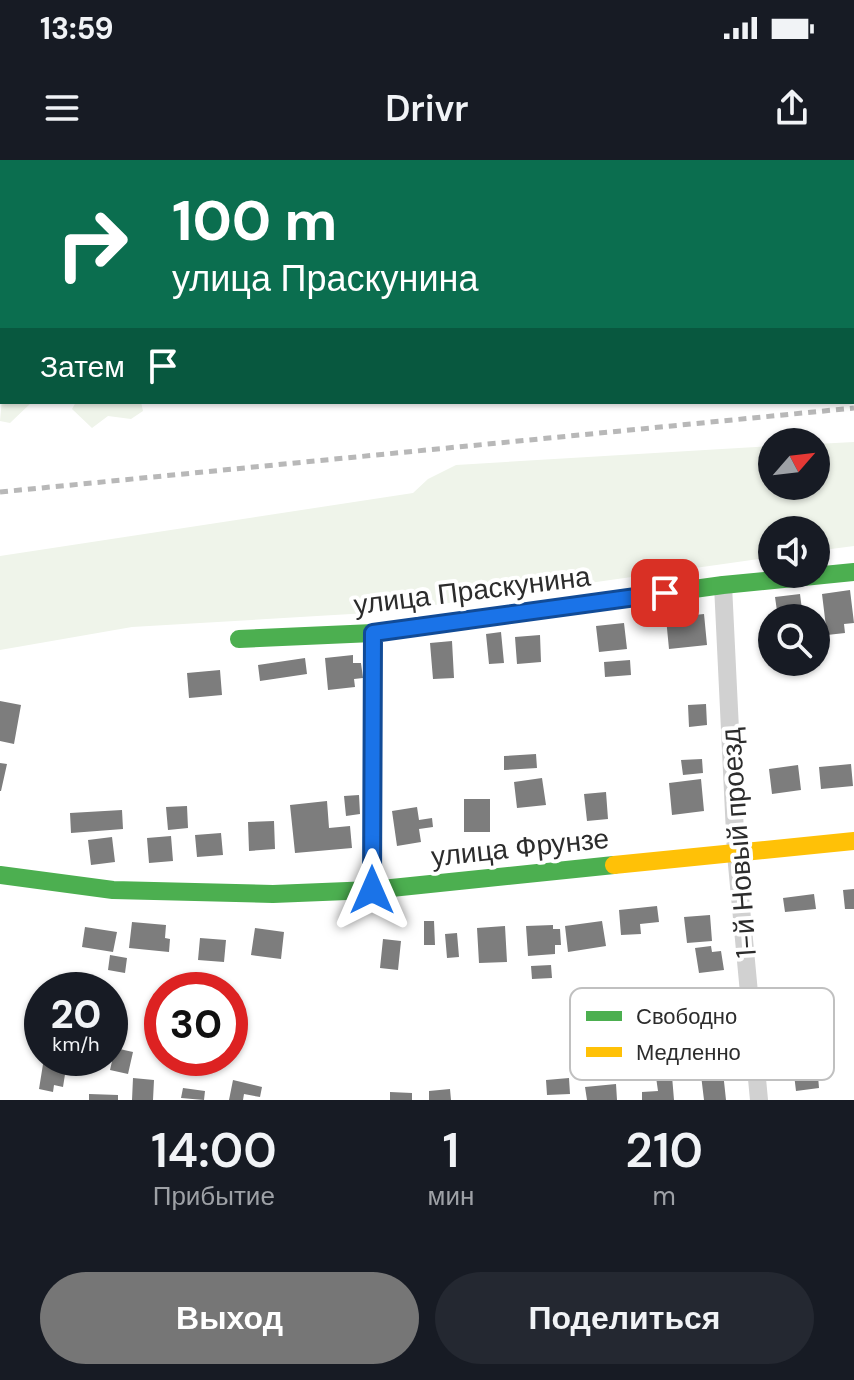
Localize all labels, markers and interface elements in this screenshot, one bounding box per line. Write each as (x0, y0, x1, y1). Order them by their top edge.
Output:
text: 13:59 (40, 9, 114, 48)
text: Drivr (385, 85, 469, 132)
icon: menu (40, 86, 84, 130)
icon: share (770, 86, 814, 130)
text: 100 m (172, 184, 337, 257)
icon: right (40, 192, 144, 296)
text: улица Праскунина (172, 255, 479, 302)
icon: arrive (141, 344, 185, 388)
text: Затем (40, 347, 125, 386)
north arrow (758, 428, 830, 500)
map controls (758, 428, 830, 676)
button: sound (758, 516, 830, 588)
street label: улица Праскунина (351, 558, 593, 623)
pin (631, 559, 699, 627)
icon: arrive (643, 571, 687, 615)
button: search (758, 604, 830, 676)
street label: 1-й Новый проезд (712, 727, 765, 959)
street label: улица Фрунзе (429, 820, 611, 875)
position arrow (330, 848, 414, 932)
speed limit sign: 30 (144, 972, 248, 1076)
text: 20 (50, 988, 102, 1040)
legend (570, 988, 834, 1080)
text: Свободно (636, 1002, 737, 1031)
text: km/h (52, 1031, 100, 1057)
text: Медленно (636, 1038, 741, 1067)
text: 14:00 (151, 1119, 277, 1182)
text: 1 (443, 1119, 459, 1182)
text: 210 (625, 1119, 703, 1182)
text: Прибытие (153, 1179, 275, 1213)
text: мин (428, 1179, 474, 1213)
text: m (653, 1179, 676, 1213)
button: Выход (40, 1272, 419, 1364)
button: Поделиться (435, 1272, 814, 1364)

